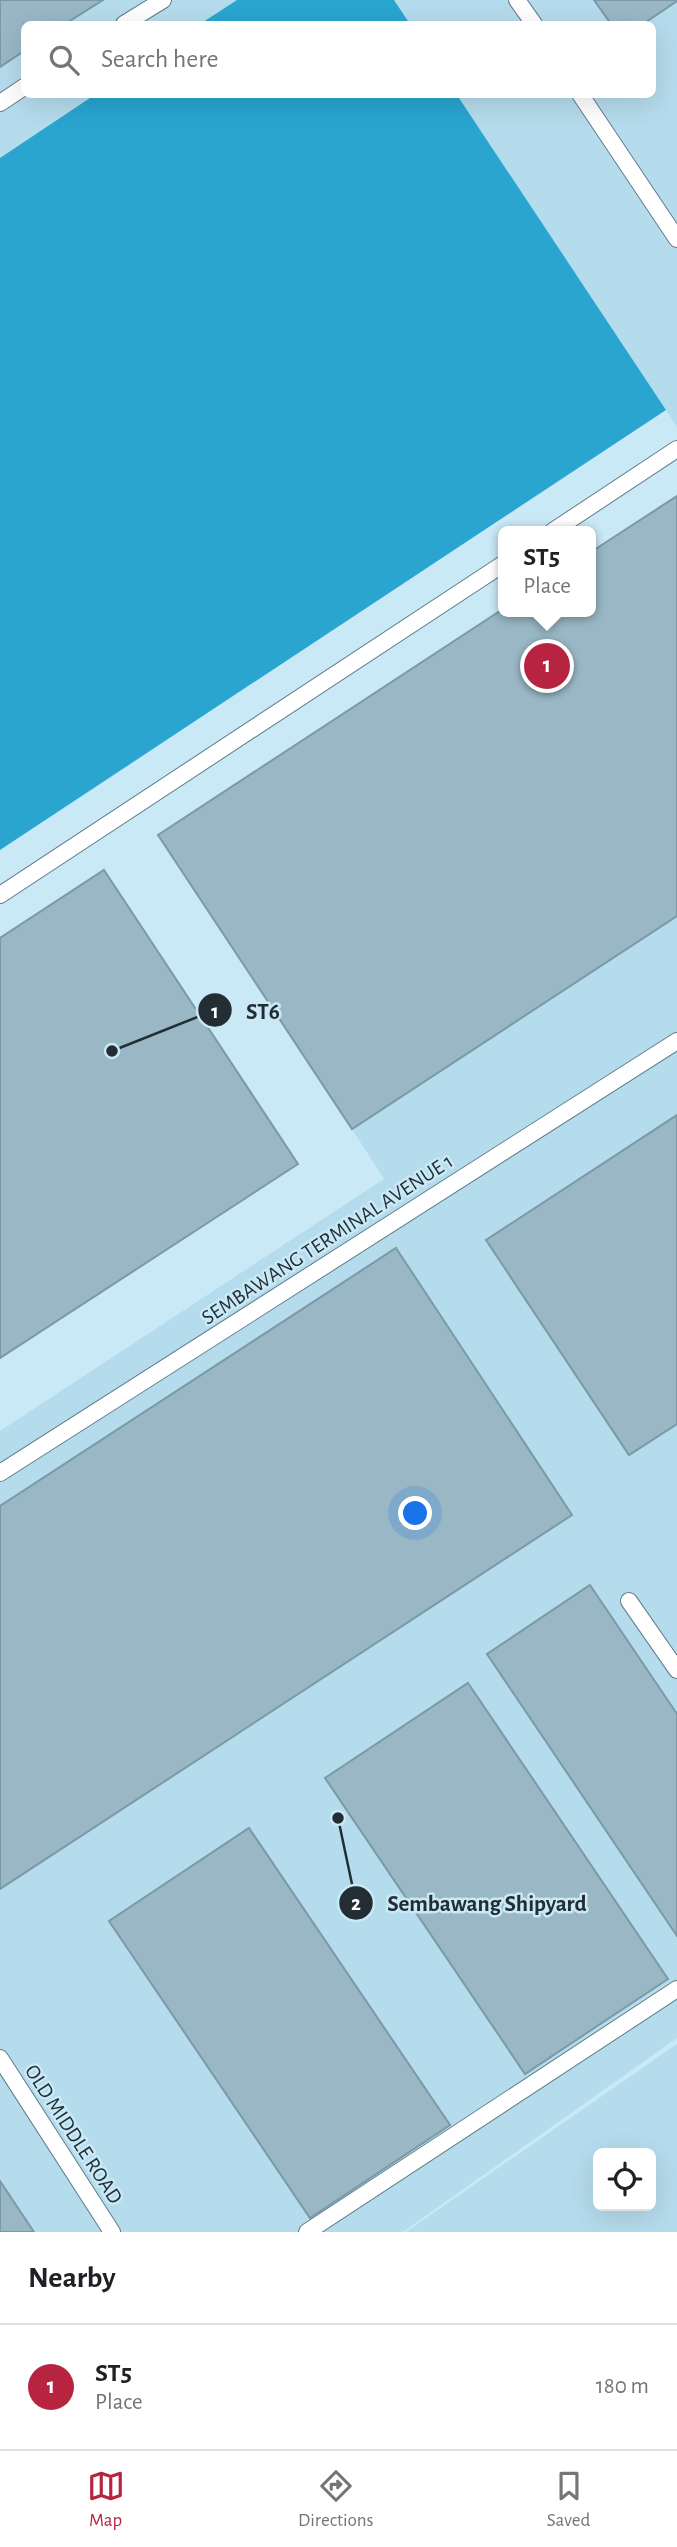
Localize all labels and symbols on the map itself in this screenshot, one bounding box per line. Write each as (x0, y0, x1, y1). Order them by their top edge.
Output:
pin: 1 (524, 640, 570, 692)
callout: ST6 (197, 988, 294, 1032)
text: 1 (211, 1001, 219, 1022)
text: ST6 (246, 1001, 280, 1024)
street label: SEMBAWANG TERMINAL AVENUE 1 (198, 1150, 457, 1329)
your location (398, 1496, 432, 1530)
callout: Sembawang Shipyard (338, 1881, 600, 1925)
text: 2 (351, 1893, 361, 1914)
text: Sembawang Shipyard (387, 1893, 587, 1916)
street label: OLD MIDDLE ROAD (21, 2061, 126, 2207)

